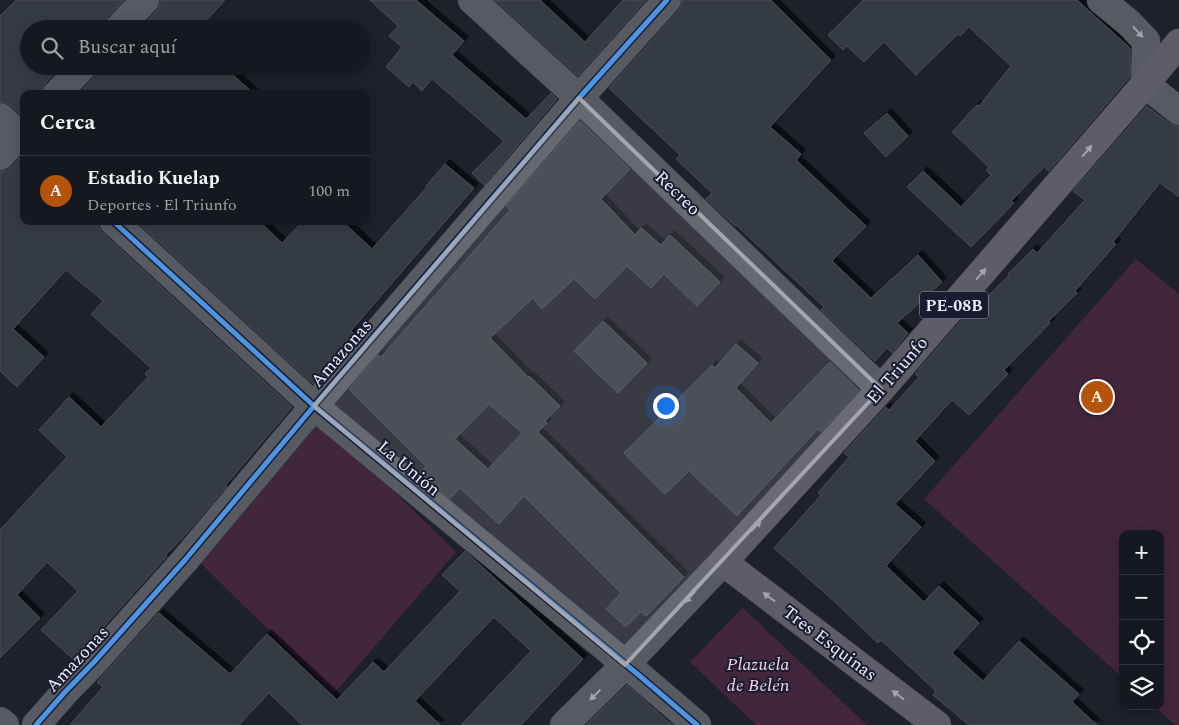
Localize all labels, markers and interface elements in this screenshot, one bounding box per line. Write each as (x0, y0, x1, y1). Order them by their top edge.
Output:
search box (20, 20, 370, 75)
one-way arrow (1132, 26, 1143, 39)
text: Buscar aquí (78, 33, 177, 62)
icon: search (38, 34, 66, 62)
text: Cerca (40, 107, 95, 139)
one-way arrow (1082, 145, 1093, 158)
text: Estadio Kuelap (87, 164, 220, 193)
street label: Recreo (649, 165, 707, 222)
text: A (50, 179, 62, 203)
text: 100 m (308, 179, 350, 203)
text: Deportes · El Triunfo (87, 193, 237, 217)
one-way arrow (975, 268, 986, 280)
road number: PE-08B (920, 292, 988, 318)
street label: Amazonas (304, 313, 379, 393)
street label: El Triunfo (860, 330, 935, 410)
pin: A (1081, 378, 1113, 416)
your location (653, 393, 679, 419)
street label: La Unión (371, 434, 446, 503)
one-way arrow (750, 520, 762, 532)
map controls (1119, 530, 1164, 710)
button: + (1119, 530, 1164, 575)
button: − (1119, 575, 1164, 620)
one-way arrow (684, 591, 696, 603)
one-way arrow (763, 591, 776, 602)
street label: Tres Esquinas (777, 599, 883, 688)
street label: Amazonas (39, 620, 115, 699)
button: locate (1119, 620, 1164, 665)
park label: Plazuela de Belén (727, 651, 790, 699)
button: layers (1119, 665, 1164, 710)
one-way arrow (589, 689, 601, 701)
one-way arrow (892, 690, 905, 701)

